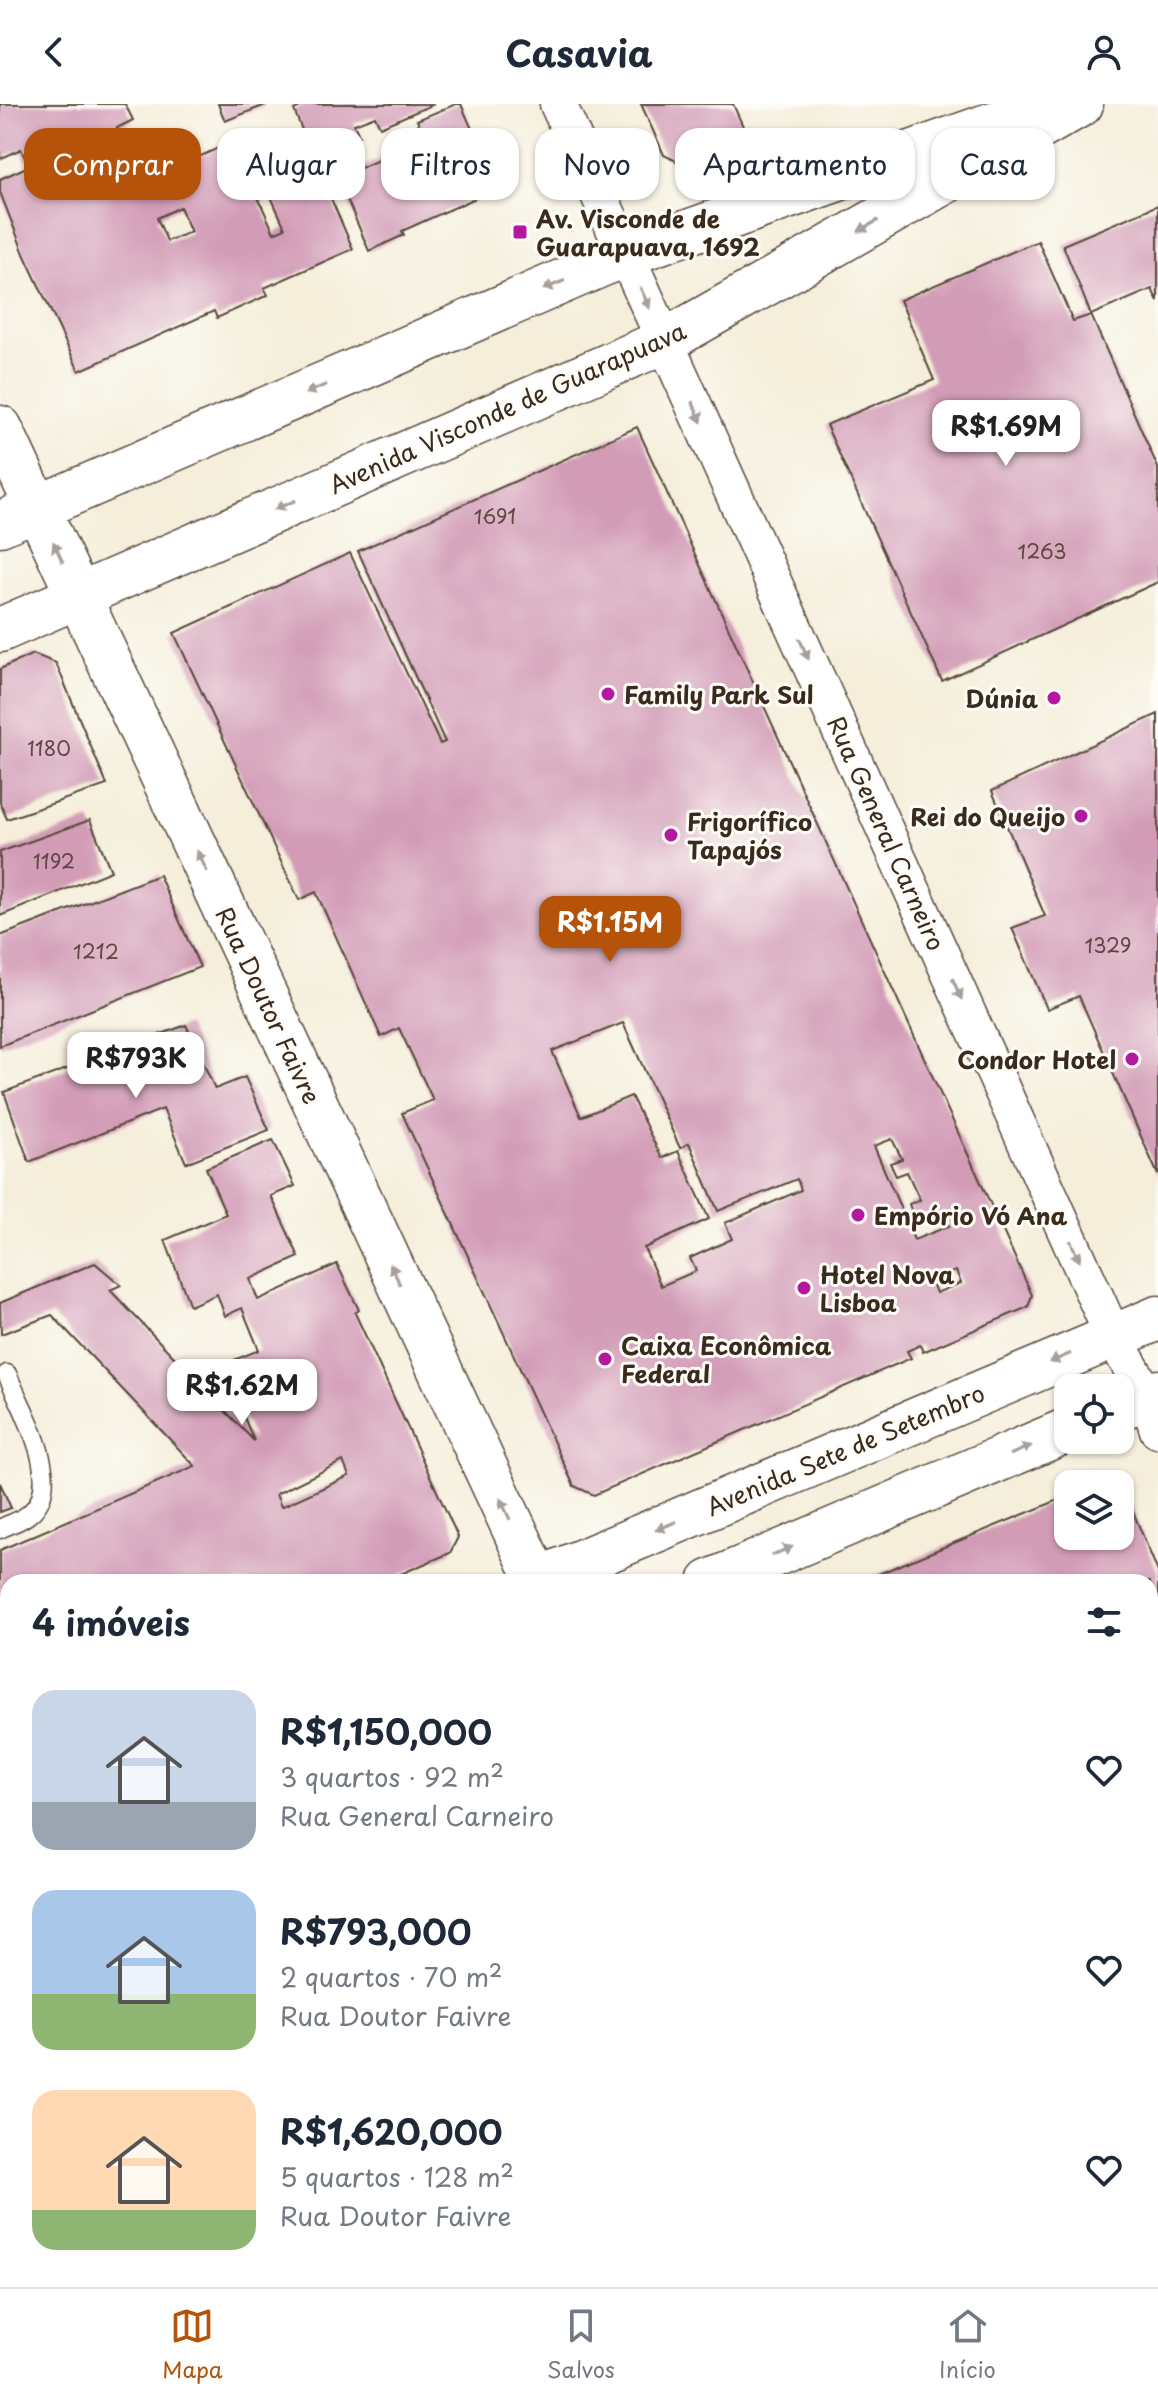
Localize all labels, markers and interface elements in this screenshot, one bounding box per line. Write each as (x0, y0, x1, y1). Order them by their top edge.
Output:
text: Casavia (505, 25, 653, 79)
icon: back (32, 30, 76, 74)
icon: person (1082, 30, 1126, 74)
chip: Comprar (24, 128, 201, 200)
chip: Alugar (217, 128, 365, 200)
chip: Filtros (381, 128, 519, 200)
chip: Novo (535, 128, 659, 200)
chip: Apartamento (675, 128, 915, 200)
chip: Casa (931, 128, 1055, 200)
place label: Av. Visconde de Guarapuava, 1692 (536, 200, 760, 264)
one-way arrow (856, 219, 879, 233)
marker: Av. Visconde de Guarapuava, 1692 (511, 223, 529, 241)
one-way arrow (542, 279, 566, 292)
one-way arrow (639, 286, 652, 310)
street label: Avenida Visconde de Guarapuava (323, 312, 691, 502)
one-way arrow (304, 382, 328, 396)
pin: R$1.69M (932, 400, 1080, 468)
one-way arrow (690, 401, 704, 424)
text: R$1.69M (950, 406, 1062, 445)
one-way arrow (273, 499, 297, 512)
house number: 1691 (474, 501, 516, 531)
house number: 1263 (1018, 536, 1066, 566)
one-way arrow (51, 540, 65, 564)
one-way arrow (797, 638, 811, 661)
place label: Family Park Sul (624, 676, 813, 712)
place label: Dúnia (965, 680, 1039, 716)
marker: Family Park Sul (599, 685, 617, 703)
marker: Dúnia (1045, 689, 1063, 707)
street label: Rua General Carneiro (819, 710, 955, 956)
house number: 1180 (27, 733, 71, 763)
place label: Rei do Queijo (910, 798, 1065, 834)
place label: Frigorífico Tapajós (687, 803, 812, 867)
marker: Rei do Queijo (1072, 807, 1090, 825)
marker: Frigorífico Tapajós (662, 826, 680, 844)
house number: 1192 (33, 846, 75, 876)
one-way arrow (195, 849, 209, 872)
pin: R$1.15M (536, 896, 684, 964)
street label: Rua Doutor Faivre (208, 901, 330, 1109)
text: R$1.15M (557, 902, 663, 941)
house number: 1329 (1085, 930, 1131, 960)
house number: 1212 (73, 936, 119, 966)
one-way arrow (950, 977, 963, 1000)
pin: R$793K (71, 1032, 201, 1100)
text: R$793K (85, 1038, 187, 1077)
place label: Condor Hotel (957, 1041, 1116, 1077)
marker: Condor Hotel (1123, 1050, 1141, 1068)
place label: Empório Vó Ana (874, 1197, 1067, 1233)
marker: Empório Vó Ana (849, 1206, 867, 1224)
one-way arrow (1068, 1240, 1081, 1263)
place label: Hotel Nova Lisboa (820, 1256, 955, 1320)
one-way arrow (388, 1262, 402, 1285)
marker: Hotel Nova Lisboa (795, 1279, 813, 1297)
place label: Caixa Econômica Federal (621, 1327, 832, 1391)
marker: Caixa Econômica Federal (596, 1350, 614, 1368)
one-way arrow (1048, 1352, 1072, 1365)
pin: R$1.62M (168, 1359, 316, 1427)
text: R$1.62M (185, 1365, 299, 1404)
street label: Avenida Sete de Setembro (700, 1374, 990, 1524)
map controls (1054, 1374, 1134, 1550)
button: locate (1054, 1374, 1134, 1454)
one-way arrow (1009, 1443, 1033, 1456)
button: layers (1054, 1470, 1134, 1550)
one-way arrow (498, 1498, 512, 1521)
one-way arrow (654, 1519, 678, 1532)
one-way arrow (770, 1545, 794, 1558)
text: 4 imóveis (32, 1596, 190, 1648)
icon: filters (1082, 1600, 1126, 1644)
text: R$1,150,000 (280, 1705, 492, 1757)
icon: home (96, 1722, 192, 1818)
icon: heart (1082, 1748, 1126, 1792)
text: 3 quartos · 92 m² (280, 1757, 504, 1796)
text: Rua General Carneiro (280, 1796, 554, 1835)
text: R$793,000 (280, 1905, 472, 1957)
icon: home (96, 1922, 192, 2018)
icon: heart (1082, 1948, 1126, 1992)
text: 2 quartos · 70 m² (280, 1957, 502, 1996)
text: Rua Doutor Faivre (280, 1996, 511, 2035)
text: R$1,620,000 (280, 2105, 503, 2157)
icon: home (96, 2122, 192, 2218)
icon: heart (1082, 2148, 1126, 2192)
text: 5 quartos · 128 m² (280, 2157, 514, 2196)
text: Rua Doutor Faivre (280, 2196, 511, 2235)
tab: Mapa (162, 2304, 223, 2385)
tab: Salvos (547, 2304, 615, 2385)
tab: Início (939, 2304, 996, 2385)

